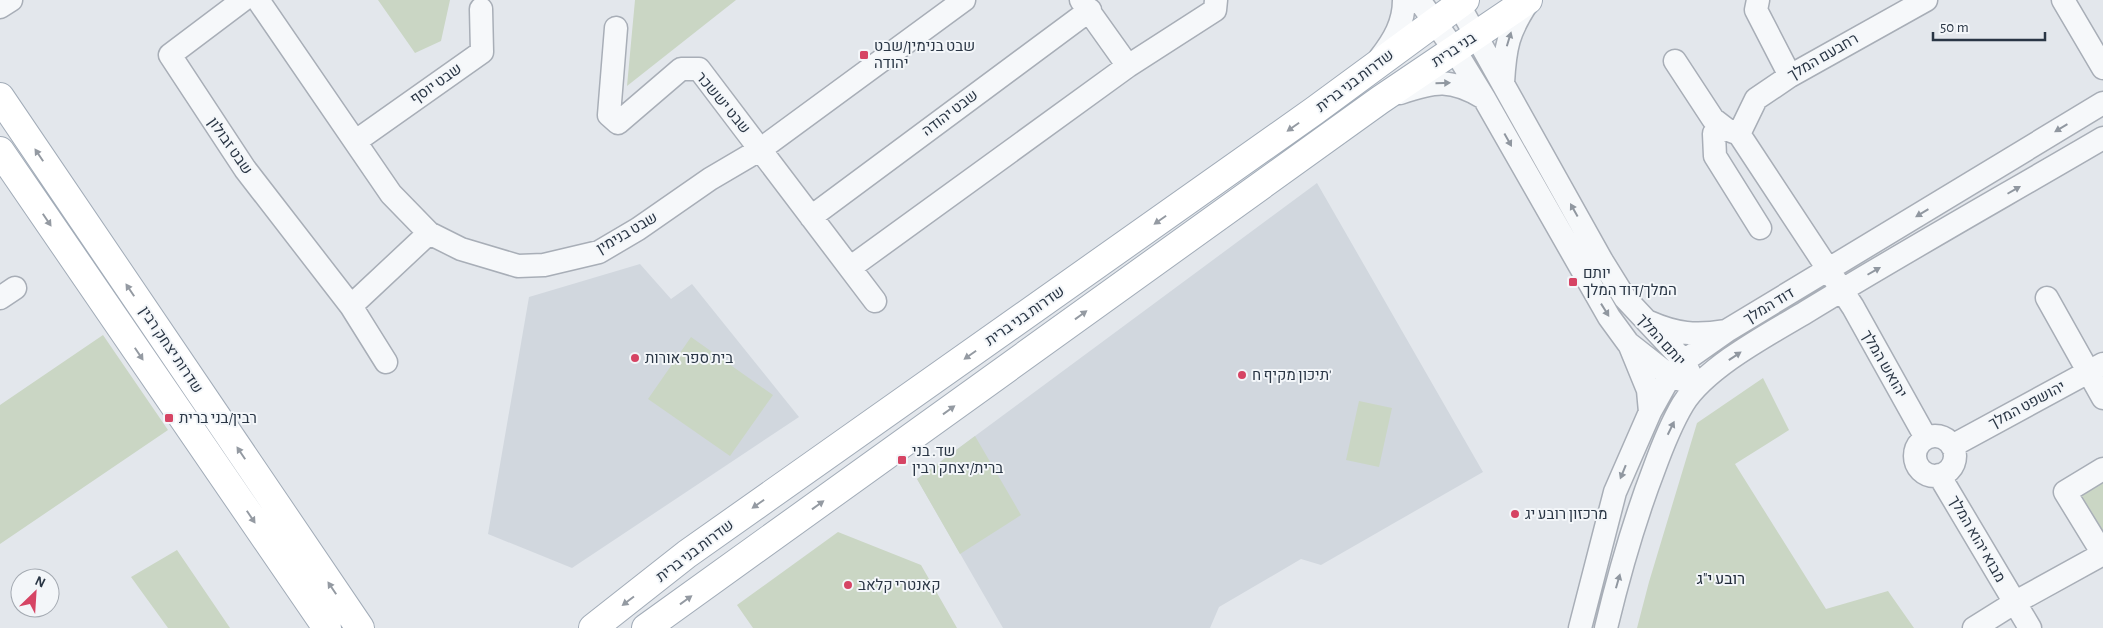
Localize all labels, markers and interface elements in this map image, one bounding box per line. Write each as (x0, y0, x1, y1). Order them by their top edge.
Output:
scale bar (1933, 10, 2046, 42)
text: 50 m (1940, 20, 1969, 35)
street label: בני ברית (1429, 30, 1479, 70)
one-way arrow (1505, 31, 1513, 46)
street label: רחבעם המלך (1785, 31, 1861, 83)
place label: שבט בנימין/שבט יהודה (874, 39, 975, 71)
street label: שדרות בני ברית (1313, 47, 1397, 115)
marker: שבט בנימין/שבט יהודה (858, 49, 870, 61)
street label: שבט יוסף (408, 61, 464, 107)
street label: שבט יששכר (693, 69, 753, 137)
one-way arrow (1436, 79, 1452, 87)
street label: שבט יהודה (919, 87, 981, 139)
street label: שבט זבולון (205, 115, 255, 177)
one-way arrow (1286, 121, 1299, 131)
one-way arrow (2055, 124, 2068, 133)
one-way arrow (1504, 133, 1512, 148)
one-way arrow (34, 148, 44, 162)
one-way arrow (2007, 186, 2022, 194)
one-way arrow (1570, 203, 1578, 218)
one-way arrow (1916, 208, 1929, 217)
street label: שבט בנימין (594, 210, 660, 256)
one-way arrow (42, 213, 52, 227)
one-way arrow (1153, 215, 1167, 225)
place label: יותם המלך/דוד המלך (1583, 266, 1677, 298)
one-way arrow (1867, 267, 1880, 276)
marker: יותם המלך/דוד המלך (1567, 276, 1579, 288)
one-way arrow (126, 283, 135, 296)
street label: שדרות בני ברית (983, 283, 1067, 349)
street label: דוד המלך (1741, 285, 1797, 327)
street label: שדרות יצחק רבין (137, 304, 205, 396)
one-way arrow (1600, 304, 1610, 317)
one-way arrow (1074, 310, 1088, 320)
street label: יותם המלך (1634, 311, 1688, 369)
street label: יהואש המלך (1859, 328, 1909, 400)
one-way arrow (134, 347, 144, 361)
one-way arrow (963, 350, 977, 360)
place label: בית ספר אורות (645, 351, 733, 366)
one-way arrow (1728, 351, 1742, 361)
marker: בית ספר אורות (629, 352, 641, 364)
place label: תיכון מקיף ח' (1252, 368, 1332, 383)
marker: תיכון מקיף ח' (1236, 369, 1248, 381)
street label: יהושפט המלך (1986, 379, 2068, 431)
one-way arrow (943, 405, 956, 415)
place label: רבין/בני ברית (179, 411, 257, 426)
marker: רבין/בני ברית (163, 412, 175, 424)
one-way arrow (1667, 420, 1676, 435)
place label: שד. בני ברית/יצחק רבין (912, 444, 1003, 476)
one-way arrow (236, 446, 246, 460)
marker: שד. בני ברית/יצחק רבין (896, 454, 908, 466)
one-way arrow (1619, 465, 1627, 480)
street label: מבוא יהוא המלך (1946, 493, 2008, 585)
one-way arrow (751, 499, 765, 509)
one-way arrow (811, 500, 824, 510)
place label: מרכזון רובע יג (1525, 507, 1608, 522)
marker: מרכזון רובע יג (1509, 508, 1521, 520)
one-way arrow (246, 510, 256, 524)
street label: שדרות בני ברית (653, 517, 737, 585)
north arrow (10, 568, 60, 618)
district label: רובע י"ג (1697, 571, 1745, 587)
one-way arrow (1614, 573, 1622, 588)
text: N (33, 574, 47, 591)
place label: קאנטרי קלאב (858, 578, 941, 593)
marker: קאנטרי קלאב (842, 579, 854, 591)
one-way arrow (327, 581, 337, 594)
one-way arrow (679, 594, 692, 605)
one-way arrow (622, 596, 635, 607)

